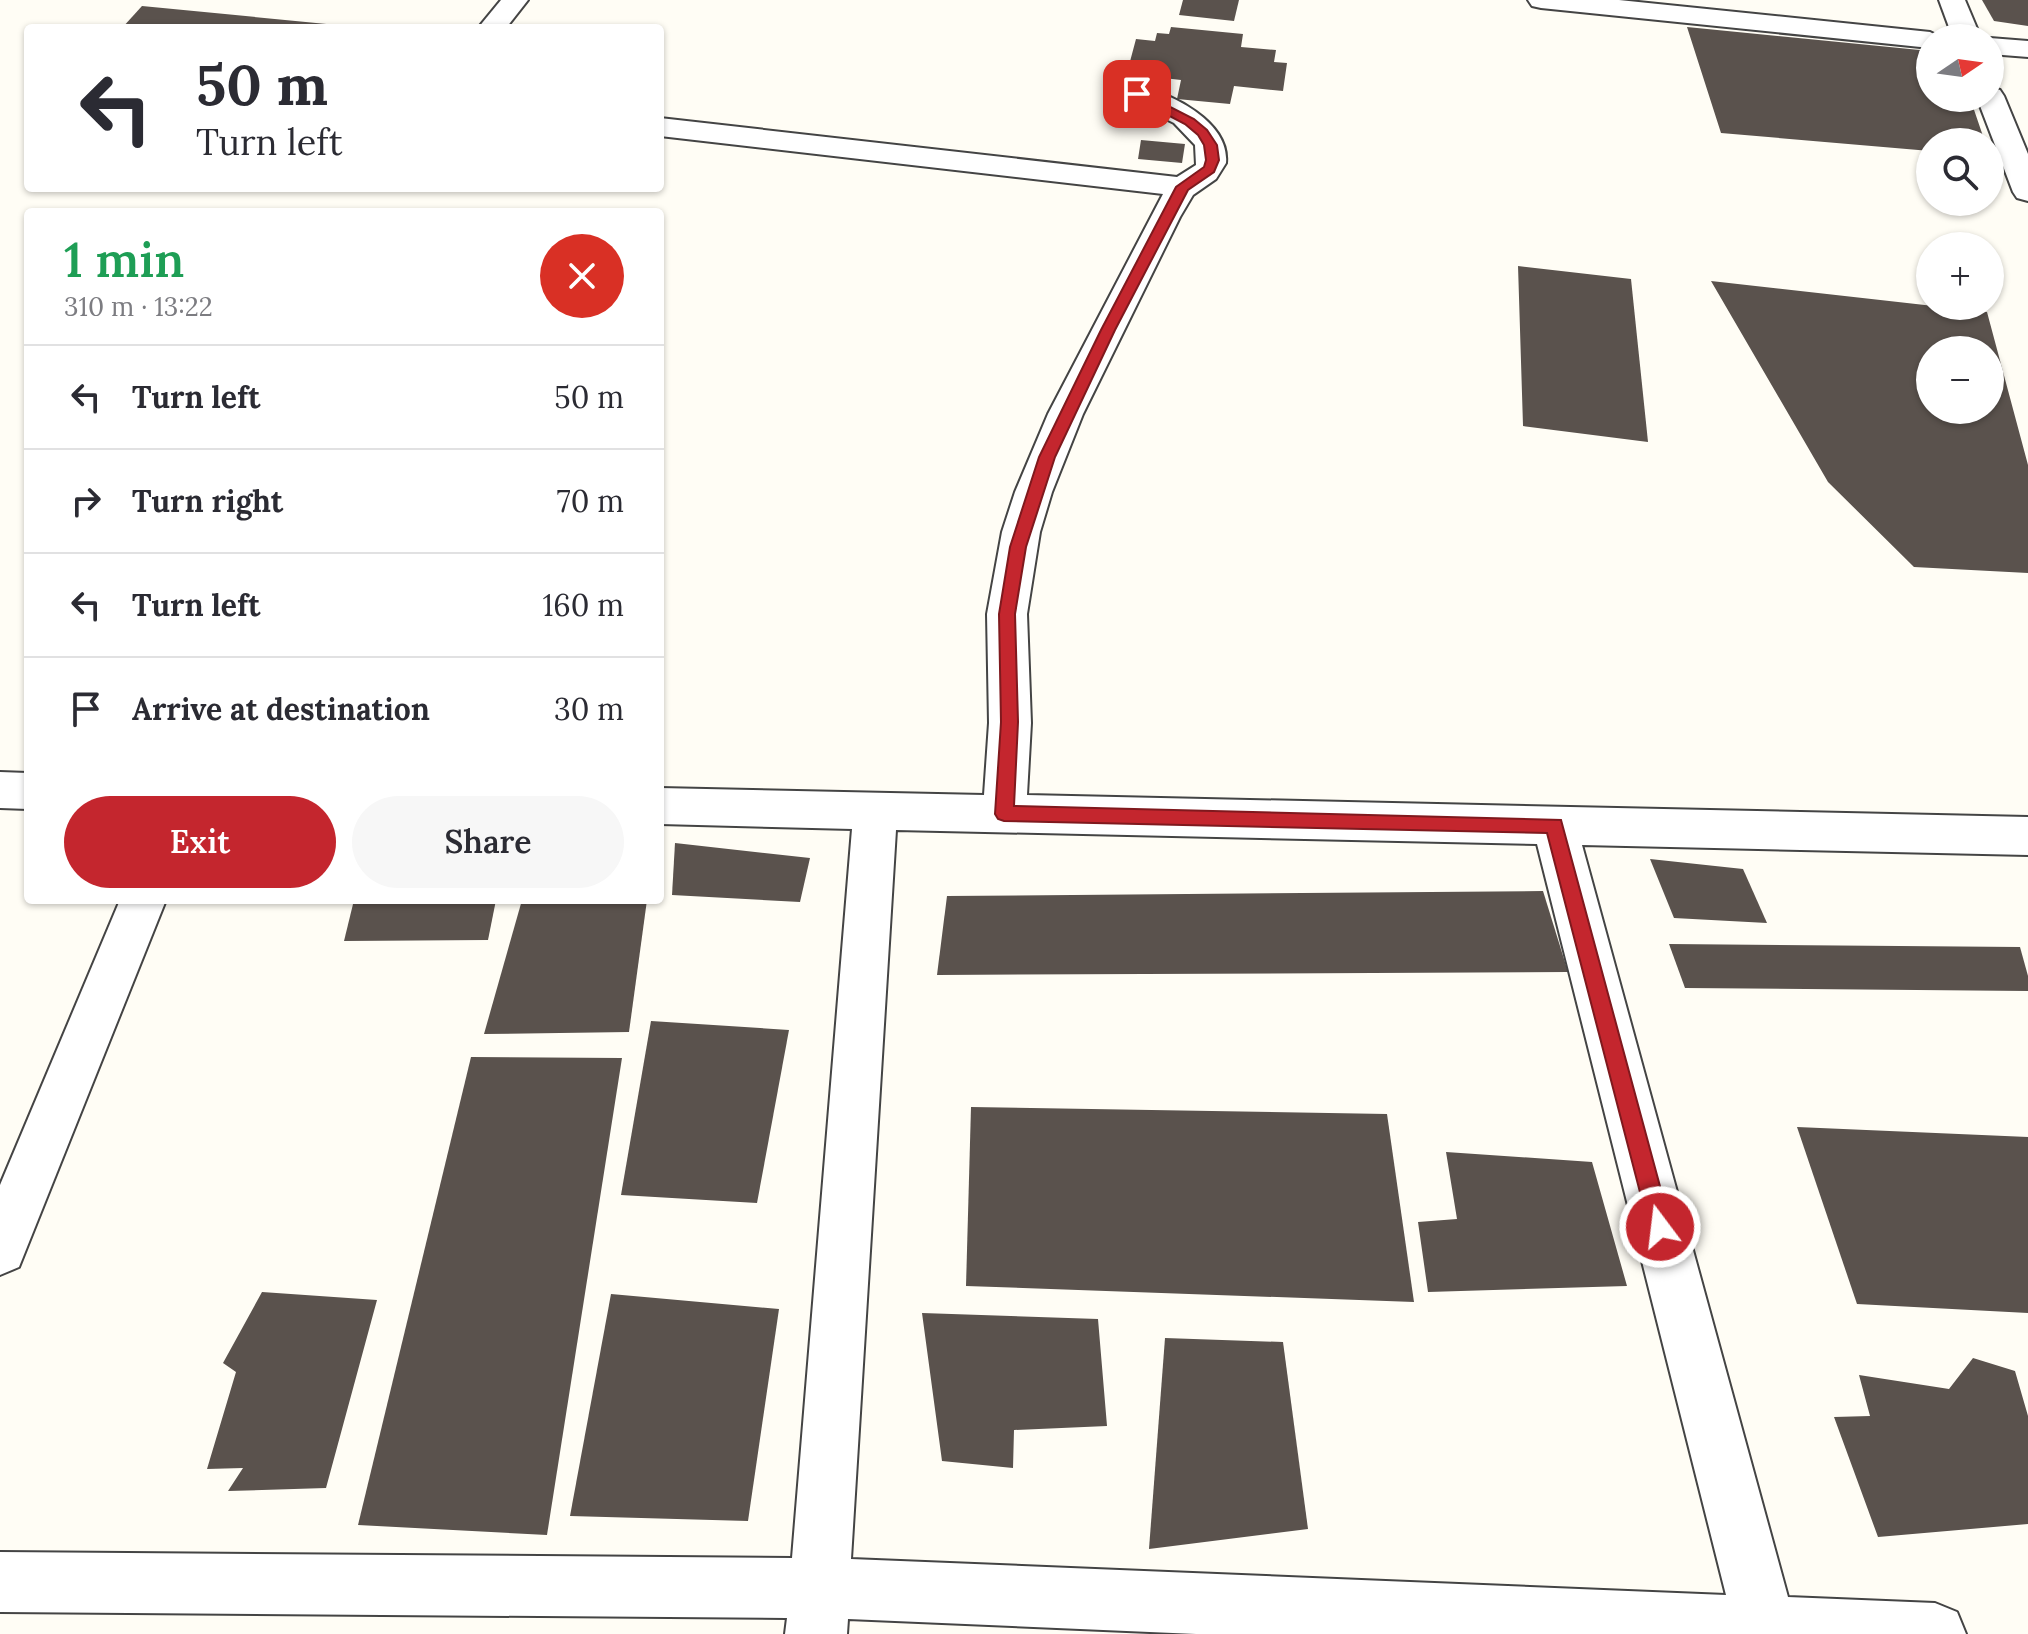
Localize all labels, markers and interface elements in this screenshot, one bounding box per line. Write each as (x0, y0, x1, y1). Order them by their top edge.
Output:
north arrow (1916, 24, 2004, 112)
map controls (1916, 24, 2004, 424)
text: 50 m (196, 49, 328, 120)
icon: left (64, 56, 168, 160)
pin (1103, 60, 1171, 128)
icon: arrive (1115, 72, 1159, 116)
text: Turn left (196, 119, 343, 165)
button: search (1916, 128, 2004, 216)
text: 1 min (64, 229, 184, 290)
button: + (1916, 232, 2004, 320)
button: close (540, 234, 624, 318)
text: 310 m · 13:22 (64, 290, 213, 323)
button: − (1916, 336, 2004, 424)
icon: left (64, 375, 108, 419)
text: Turn left (132, 378, 260, 416)
text: 50 m (554, 378, 624, 416)
icon: right (64, 479, 108, 523)
text: Turn right (132, 482, 283, 520)
text: 70 m (557, 482, 624, 520)
icon: left (64, 583, 108, 627)
text: Turn left (132, 586, 260, 624)
text: 160 m (542, 586, 624, 624)
icon: arrive (64, 687, 108, 731)
text: Arrive at destination (132, 690, 430, 728)
text: 30 m (554, 690, 624, 728)
button: Exit (64, 796, 336, 888)
button: Share (352, 796, 624, 888)
position arrow (1618, 1185, 1702, 1269)

